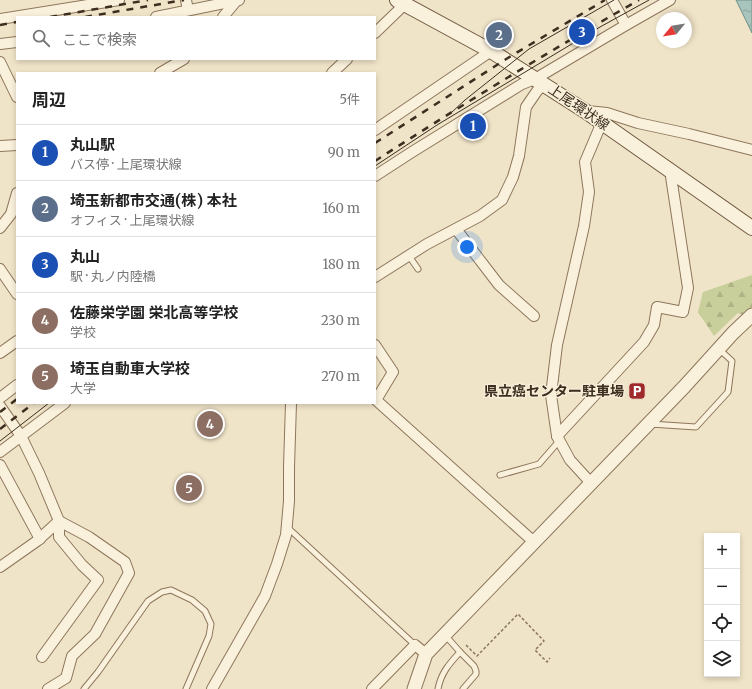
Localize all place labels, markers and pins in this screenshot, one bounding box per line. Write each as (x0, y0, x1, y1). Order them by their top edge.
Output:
pin: 3 (569, 17, 595, 47)
pin: 2 (486, 20, 512, 50)
pin: 1 (460, 111, 486, 141)
parking icon: 県立癌センター駐車場 (627, 381, 647, 401)
place label: 県立癌センター駐車場 (484, 382, 624, 400)
pin: 4 (197, 409, 223, 439)
pin: 5 (176, 473, 202, 503)

